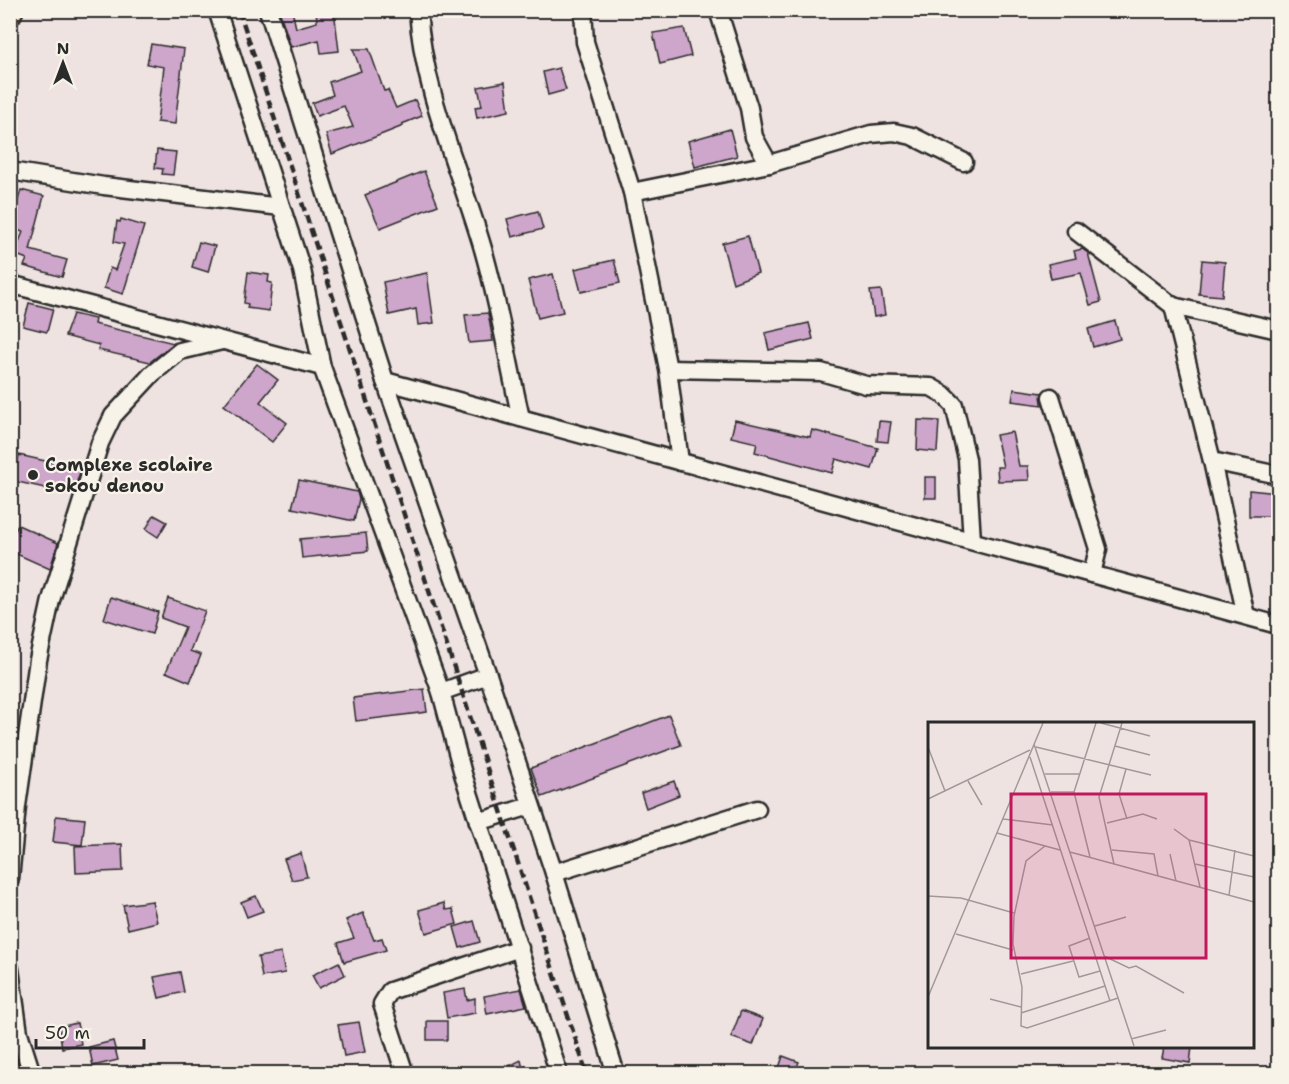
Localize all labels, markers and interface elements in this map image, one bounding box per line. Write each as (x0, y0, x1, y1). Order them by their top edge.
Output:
north arrow (33, 33, 93, 93)
text: N (57, 38, 69, 59)
place label: Complexe scolaire sokou denou (45, 453, 213, 498)
marker: Complexe scolaire sokou denou (26, 468, 40, 482)
inset map (928, 722, 1253, 1048)
scale bar (36, 1012, 144, 1050)
text: 50 m (45, 1021, 90, 1045)

